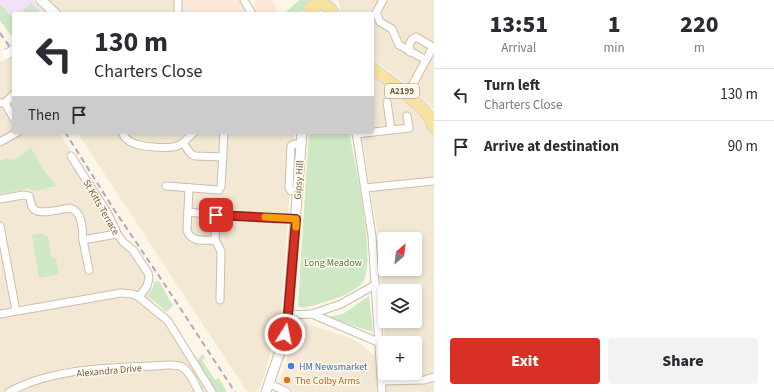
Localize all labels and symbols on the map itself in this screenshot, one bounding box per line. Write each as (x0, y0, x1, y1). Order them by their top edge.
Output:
road number: A2199 (385, 84, 419, 98)
street label: Gipsy Hill (291, 160, 307, 200)
street label: St Kitts Terrace (80, 177, 123, 238)
pin (199, 198, 233, 232)
north arrow (378, 232, 422, 276)
park label: Long Meadow (304, 256, 362, 270)
position arrow (264, 313, 306, 355)
place label: HM Newsmarket (299, 360, 368, 374)
street label: Alexandra Drive (76, 361, 142, 381)
marker: HM Newsmarket (286, 361, 296, 371)
place label: The Colby Arms (295, 374, 360, 388)
marker: The Colby Arms (282, 375, 292, 385)

